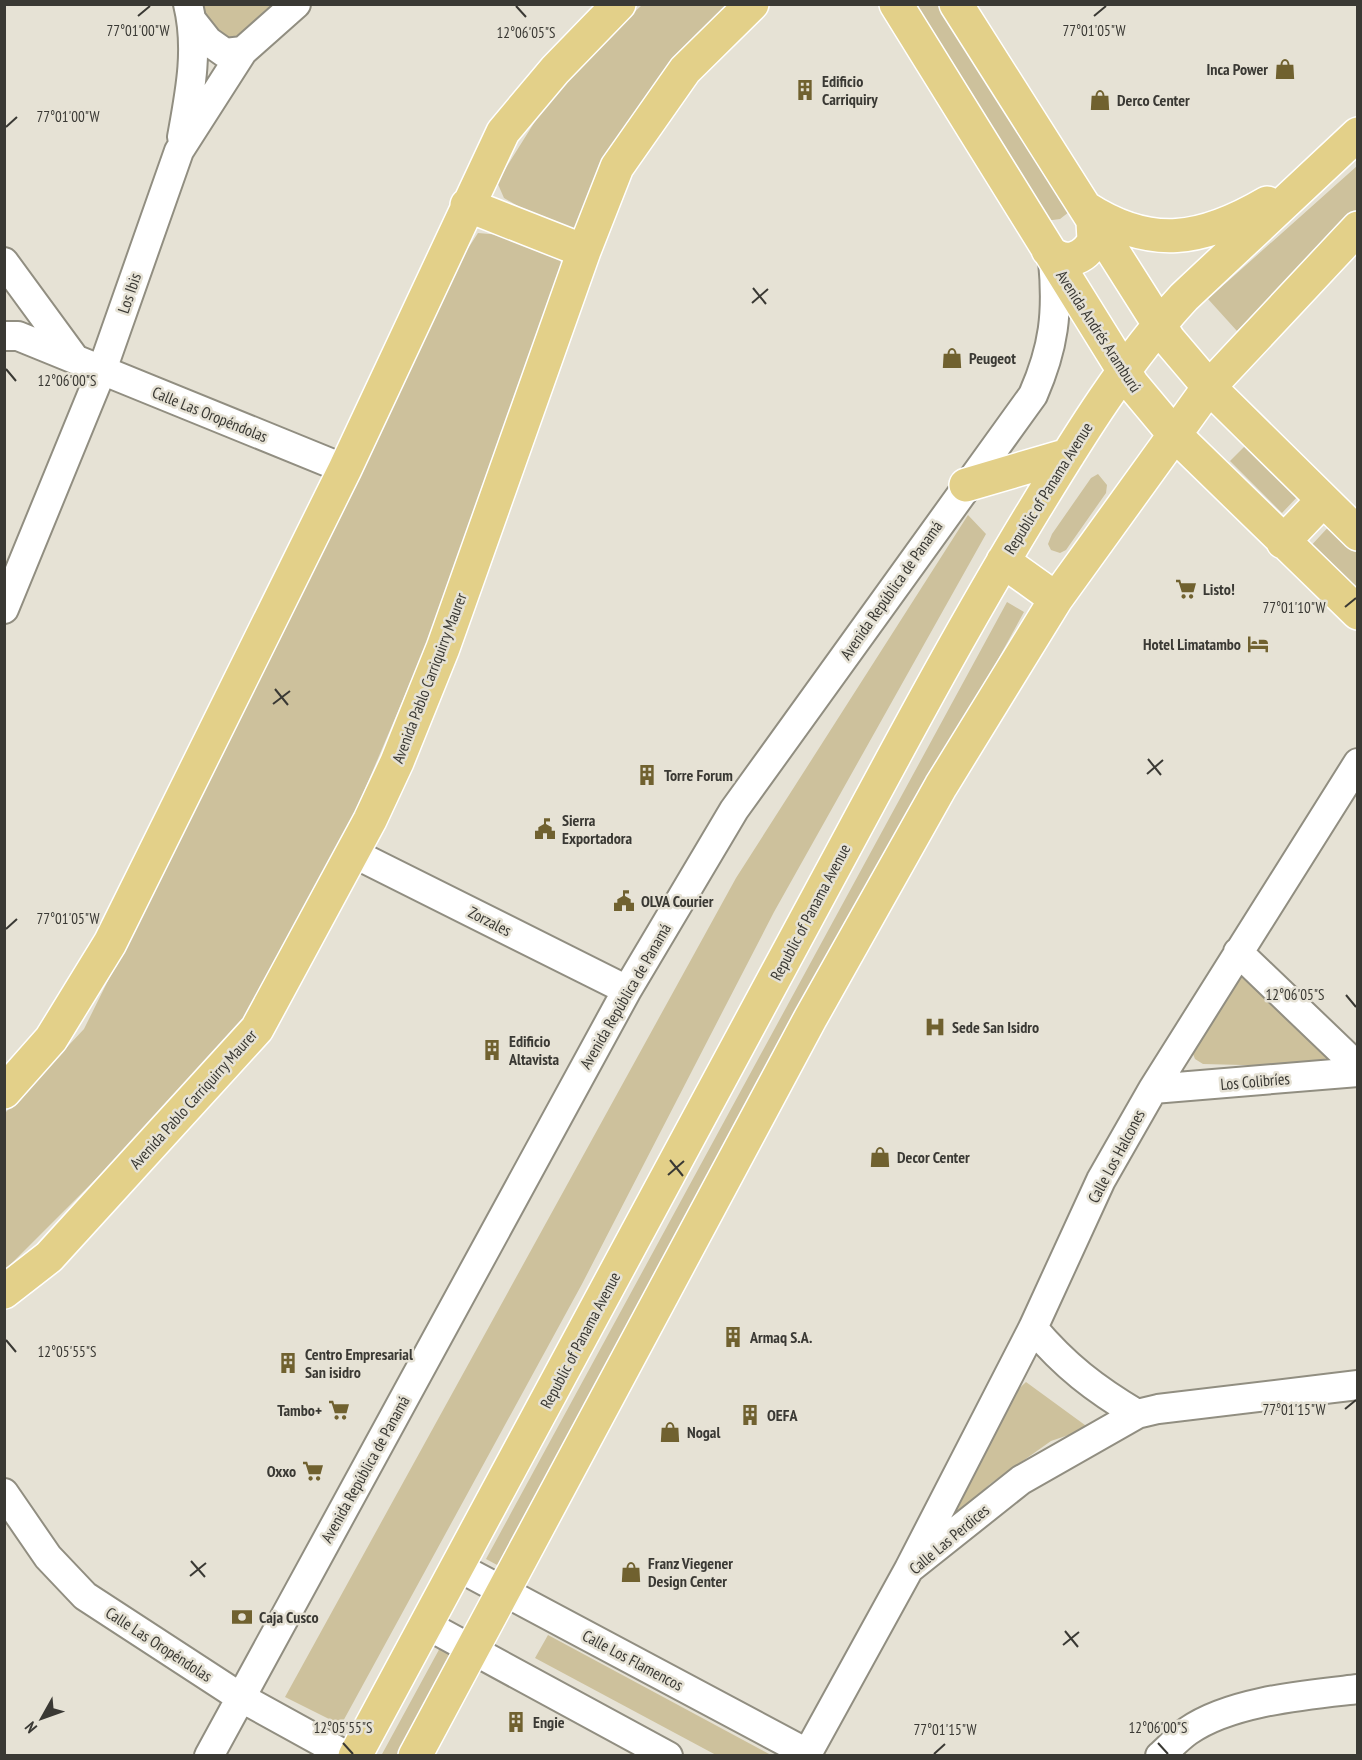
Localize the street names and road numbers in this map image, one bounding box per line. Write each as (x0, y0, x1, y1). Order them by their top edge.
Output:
street label: Avenida Andrés Aramburú (1052, 266, 1146, 396)
street label: Los Ibis (113, 270, 145, 316)
street label: Calle Las Oropéndolas (149, 382, 271, 446)
street label: Republic of Panama Avenue (999, 418, 1097, 558)
street label: Avenida República de Panamá (836, 517, 946, 663)
street label: Avenida Pablo Carriquirry Maurer (387, 589, 471, 766)
street label: Republic of Panama Avenue (766, 840, 854, 984)
street label: Zorzales (465, 902, 515, 940)
street label: Avenida República de Panamá (575, 920, 675, 1072)
street label: Avenida Pablo Carriquirry Maurer (125, 1025, 261, 1173)
street label: Los Colibríes (1220, 1068, 1290, 1094)
street label: Calle Los Halcones (1083, 1106, 1149, 1206)
street label: Republic of Panama Avenue (536, 1268, 624, 1412)
street label: Avenida República de Panamá (316, 1392, 414, 1546)
street label: Calle Las Perdices (905, 1500, 993, 1578)
street label: Calle Las Oropéndolas (102, 1602, 216, 1686)
street label: Calle Los Flamencos (579, 1625, 687, 1695)

